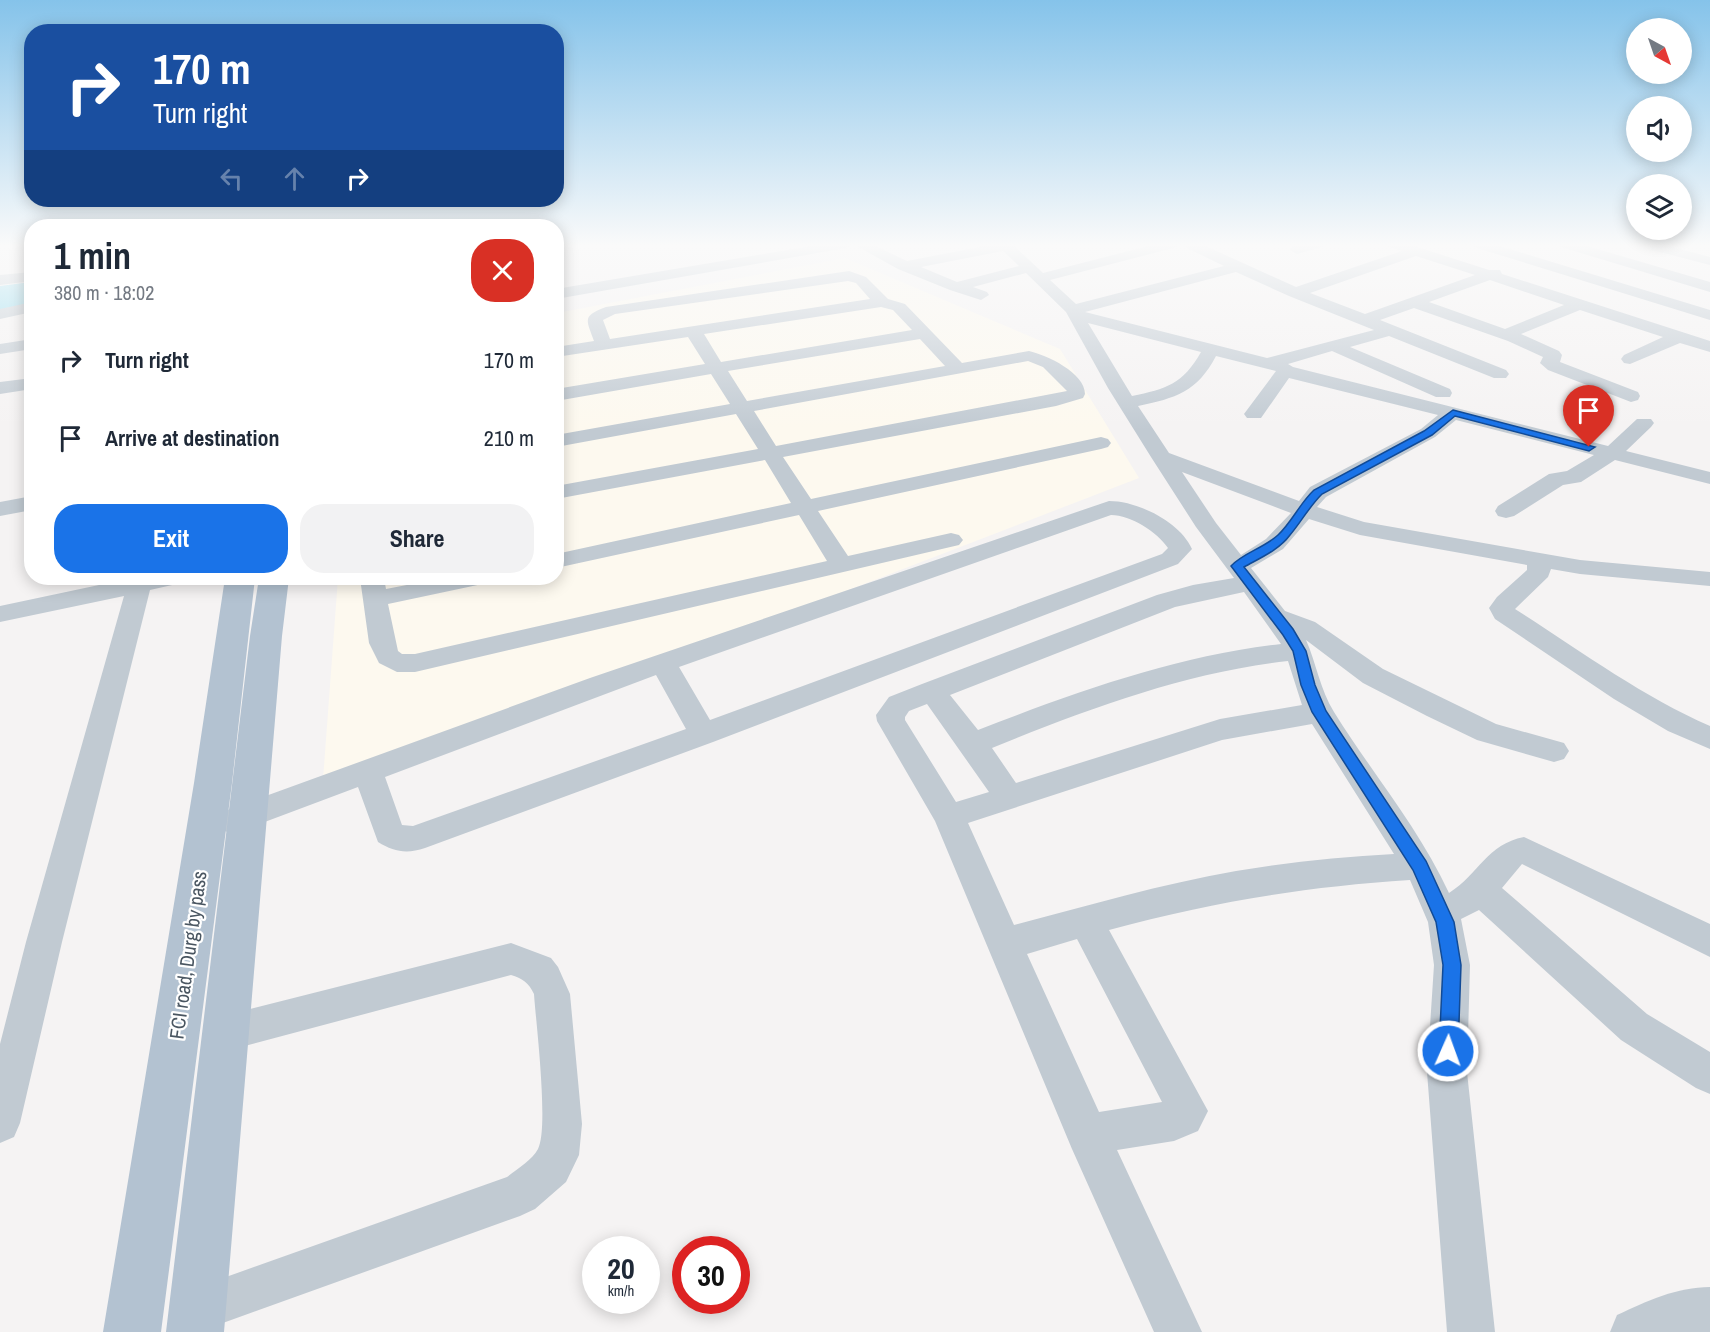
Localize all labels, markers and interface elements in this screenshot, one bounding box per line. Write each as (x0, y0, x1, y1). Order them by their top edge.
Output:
north arrow (1626, 18, 1692, 84)
map controls (1626, 18, 1692, 240)
text: 170 m (153, 41, 251, 97)
icon: right (54, 48, 132, 126)
text: Turn right (153, 95, 247, 131)
button: sound (1626, 96, 1692, 162)
icon: left (215, 162, 248, 195)
icon: ahead (278, 162, 311, 195)
icon: right (341, 162, 374, 195)
button: layers (1626, 174, 1692, 240)
text: 1 min (54, 232, 131, 280)
button: close (471, 239, 534, 302)
text: 380 m · 18:02 (54, 279, 154, 306)
icon: right (54, 344, 87, 377)
text: Turn right (105, 345, 189, 375)
text: 170 m (484, 345, 534, 375)
pin (1563, 385, 1614, 447)
icon: arrive (1572, 394, 1605, 427)
icon: arrive (54, 422, 87, 455)
text: Arrive at destination (105, 423, 279, 453)
text: 210 m (484, 423, 534, 453)
button: Exit (54, 504, 288, 573)
button: Share (300, 504, 534, 573)
street label: FCI road, Durg by pass (162, 869, 213, 1041)
position arrow (1416, 1019, 1480, 1083)
speed limit sign: 30 (672, 1236, 750, 1314)
text: 20 (607, 1248, 635, 1288)
text: km/h (608, 1280, 634, 1301)

